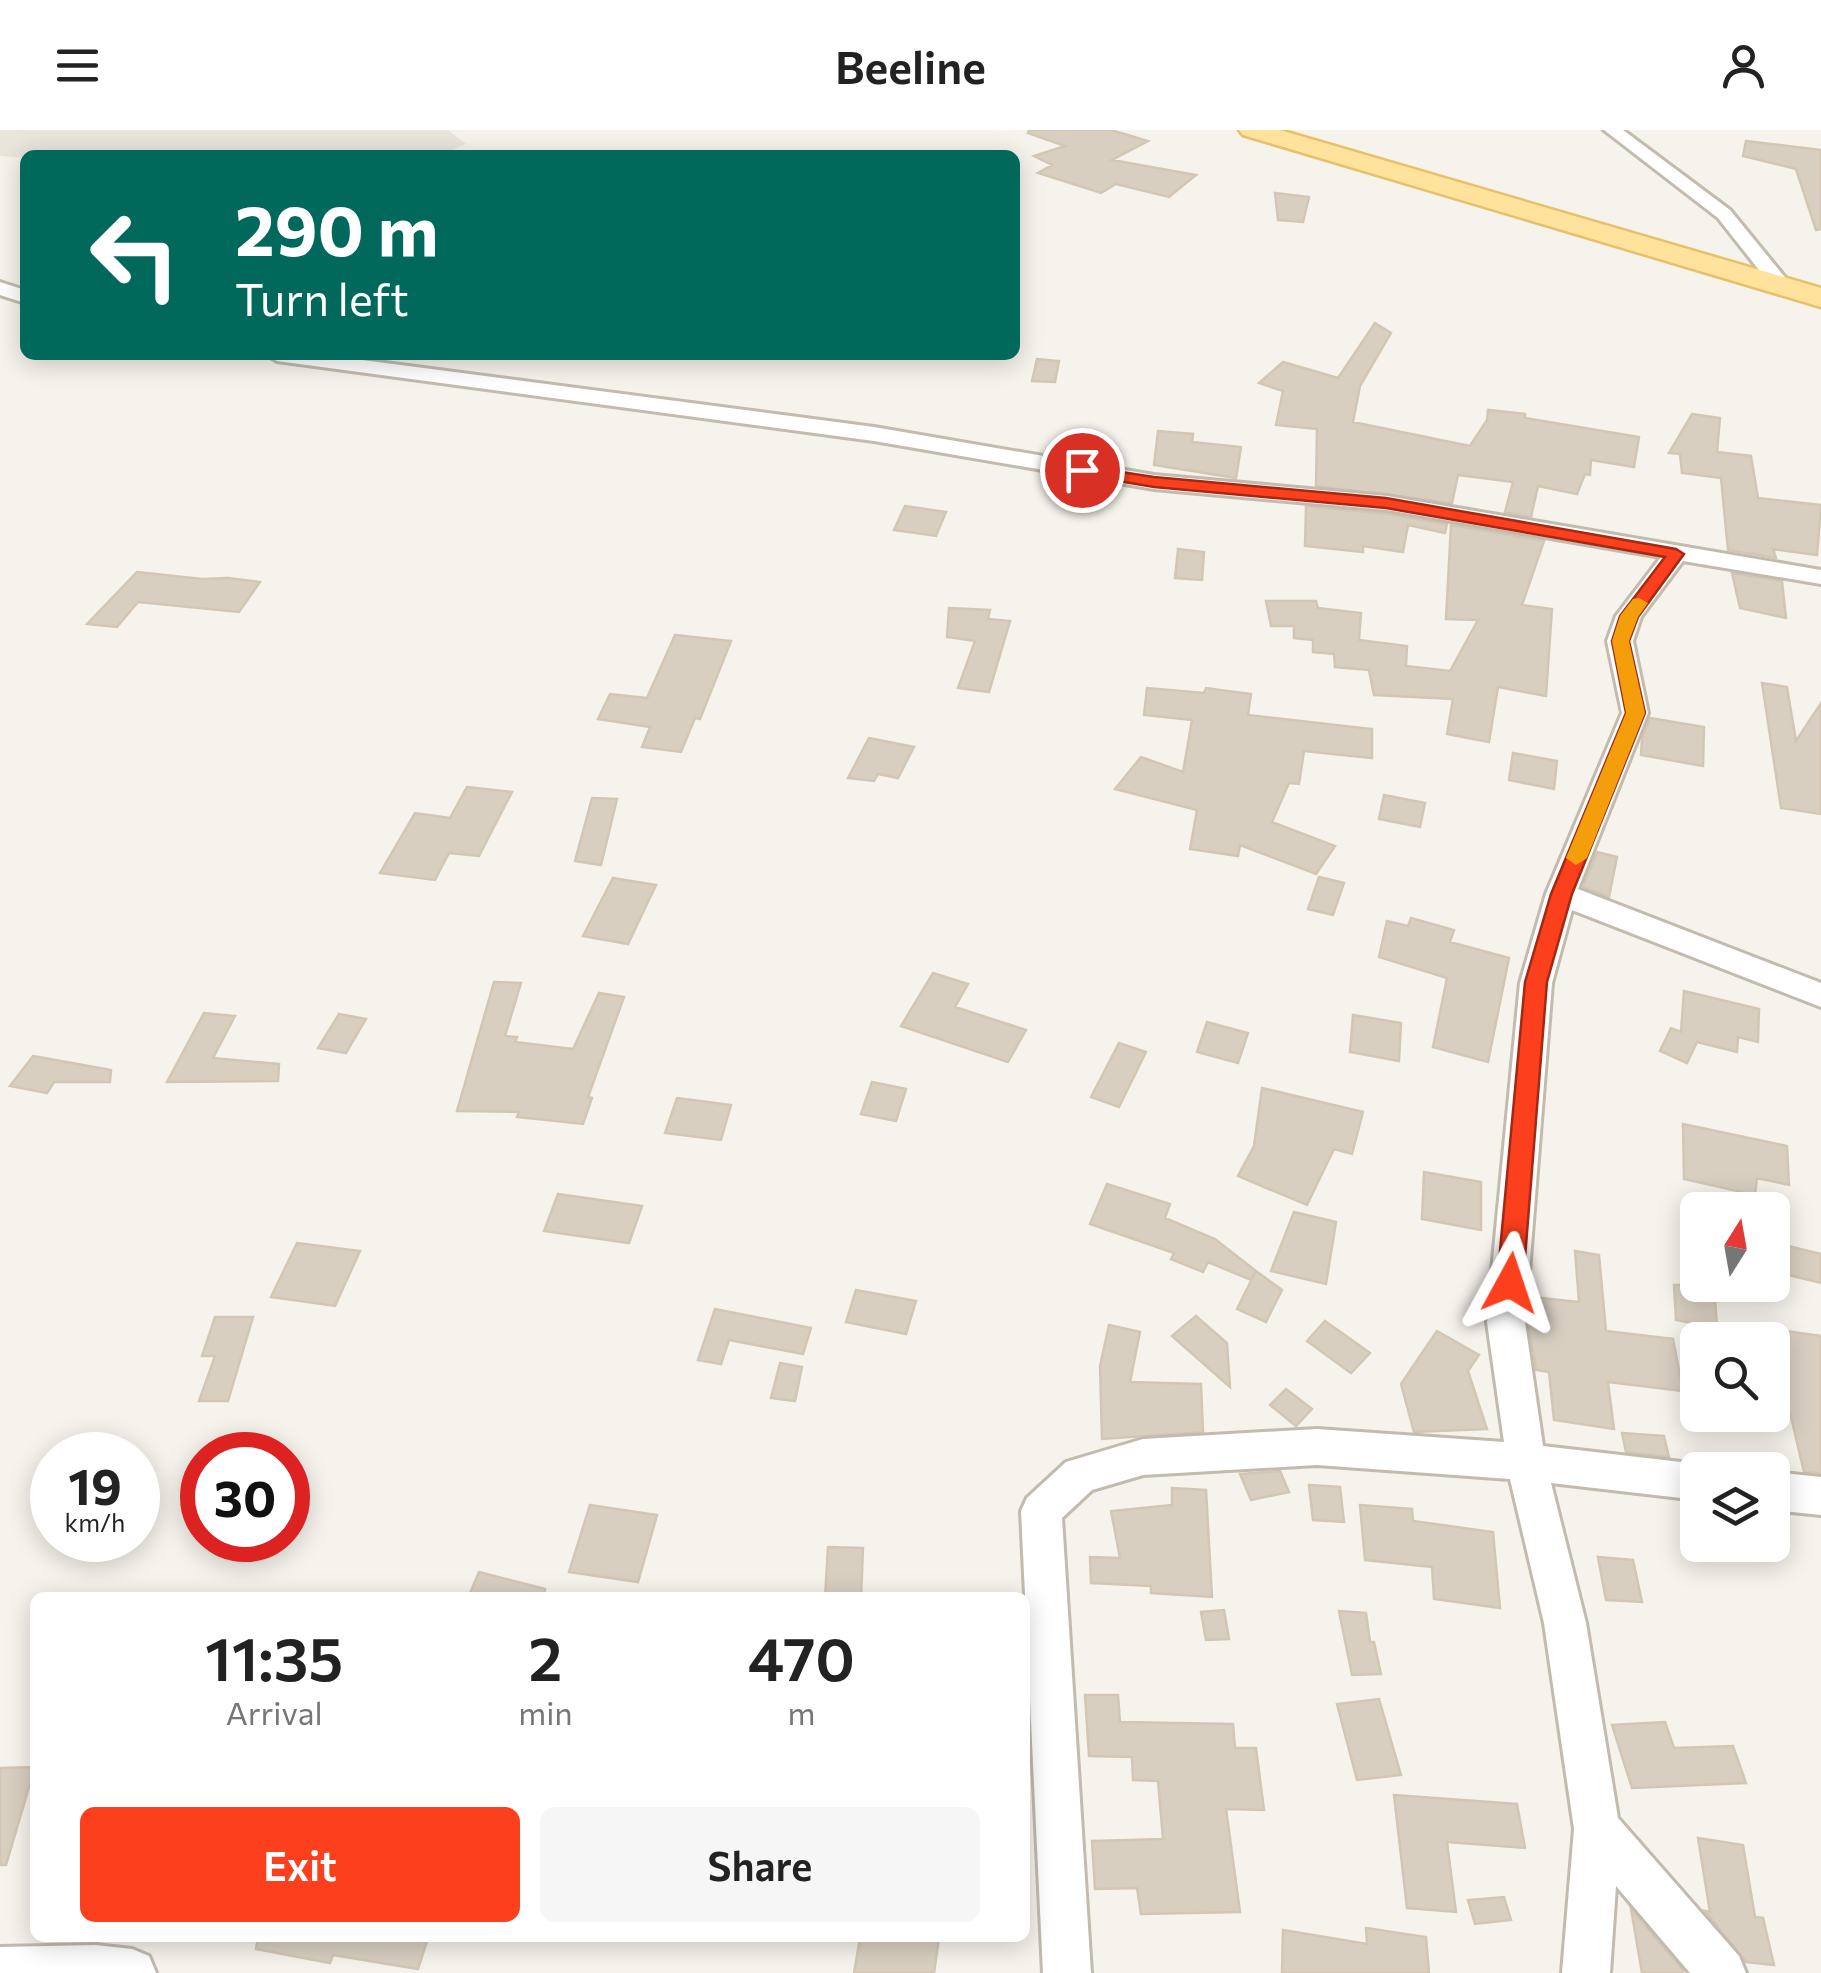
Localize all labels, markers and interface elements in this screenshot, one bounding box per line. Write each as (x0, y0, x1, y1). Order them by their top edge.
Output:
icon: menu (50, 38, 105, 93)
text: Beeline (835, 38, 986, 93)
icon: person (1716, 38, 1771, 93)
text: 290 m (235, 185, 439, 270)
icon: left (70, 190, 200, 320)
text: Turn left (235, 270, 409, 325)
pin (1040, 428, 1125, 513)
icon: arrive (1055, 443, 1110, 498)
north arrow (1680, 1192, 1790, 1302)
map controls (1680, 1192, 1790, 1562)
position arrow (1458, 1231, 1562, 1335)
button: search (1680, 1322, 1790, 1432)
speed limit sign: 30 (180, 1432, 310, 1562)
button: layers (1680, 1452, 1790, 1562)
text: 19 (68, 1454, 122, 1515)
text: km/h (65, 1507, 125, 1537)
text: 11:35 (205, 1620, 343, 1693)
text: 2 (529, 1620, 562, 1693)
text: 470 (748, 1620, 855, 1693)
text: Arrival (226, 1692, 323, 1732)
text: min (518, 1692, 573, 1732)
text: m (787, 1692, 815, 1732)
button: Exit (80, 1807, 520, 1922)
button: Share (540, 1807, 980, 1922)

